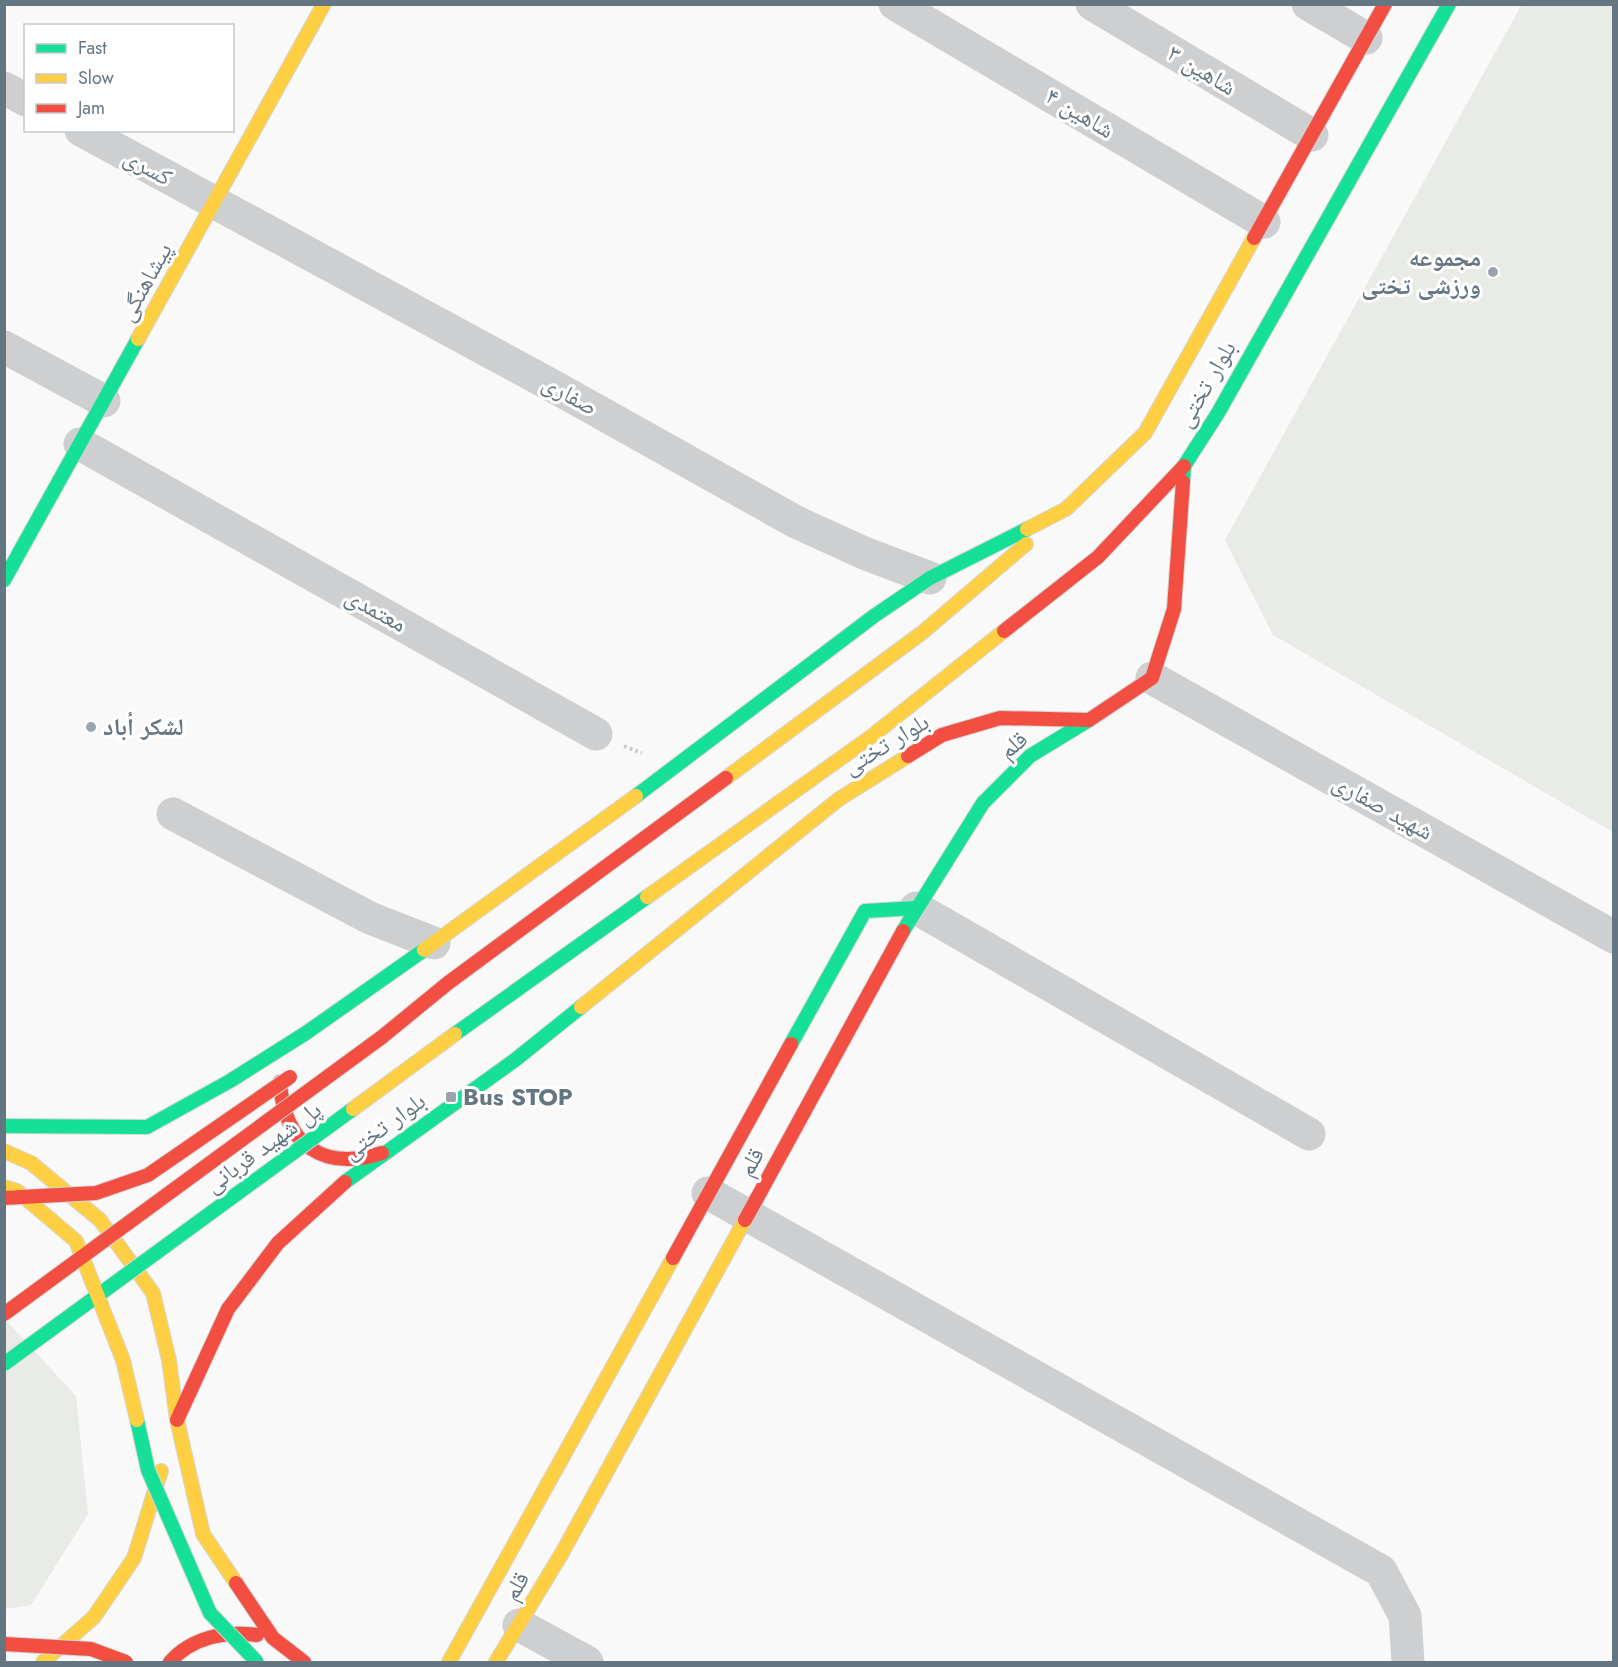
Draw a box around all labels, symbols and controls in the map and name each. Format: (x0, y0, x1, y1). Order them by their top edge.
legend (24, 24, 234, 132)
text: Fast (78, 35, 107, 61)
street label: شاهین ۳ (1161, 35, 1243, 104)
text: Slow (78, 65, 115, 91)
street label: شاهین ۴ (1039, 78, 1121, 147)
text: Jam (76, 95, 105, 121)
street label: کسری (118, 139, 179, 194)
street label: پیشاهنگی (109, 236, 181, 328)
place label: مجموعه ورزشی تختی (1361, 240, 1481, 303)
marker: مجموعه ورزشی تختی (1486, 265, 1500, 279)
street label: بلوار تختی (1167, 334, 1245, 434)
street label: صفاری (536, 365, 604, 424)
street label: معتمدی (339, 578, 413, 641)
street label: بلوار تختی (836, 704, 936, 783)
place label: لشكر أباد (103, 709, 184, 744)
marker: لشكر أباد (84, 720, 98, 734)
street label: قلم (990, 722, 1035, 767)
street label: شهید صفاری (1326, 764, 1440, 849)
place label: Bus STOP (463, 1079, 573, 1114)
street label: بلوار تختی (335, 1083, 433, 1168)
marker: Bus STOP (444, 1090, 458, 1104)
street label: پل شهید قربانی (197, 1092, 329, 1201)
street label: قلم (728, 1141, 773, 1183)
street label: قلم (493, 1564, 538, 1607)

